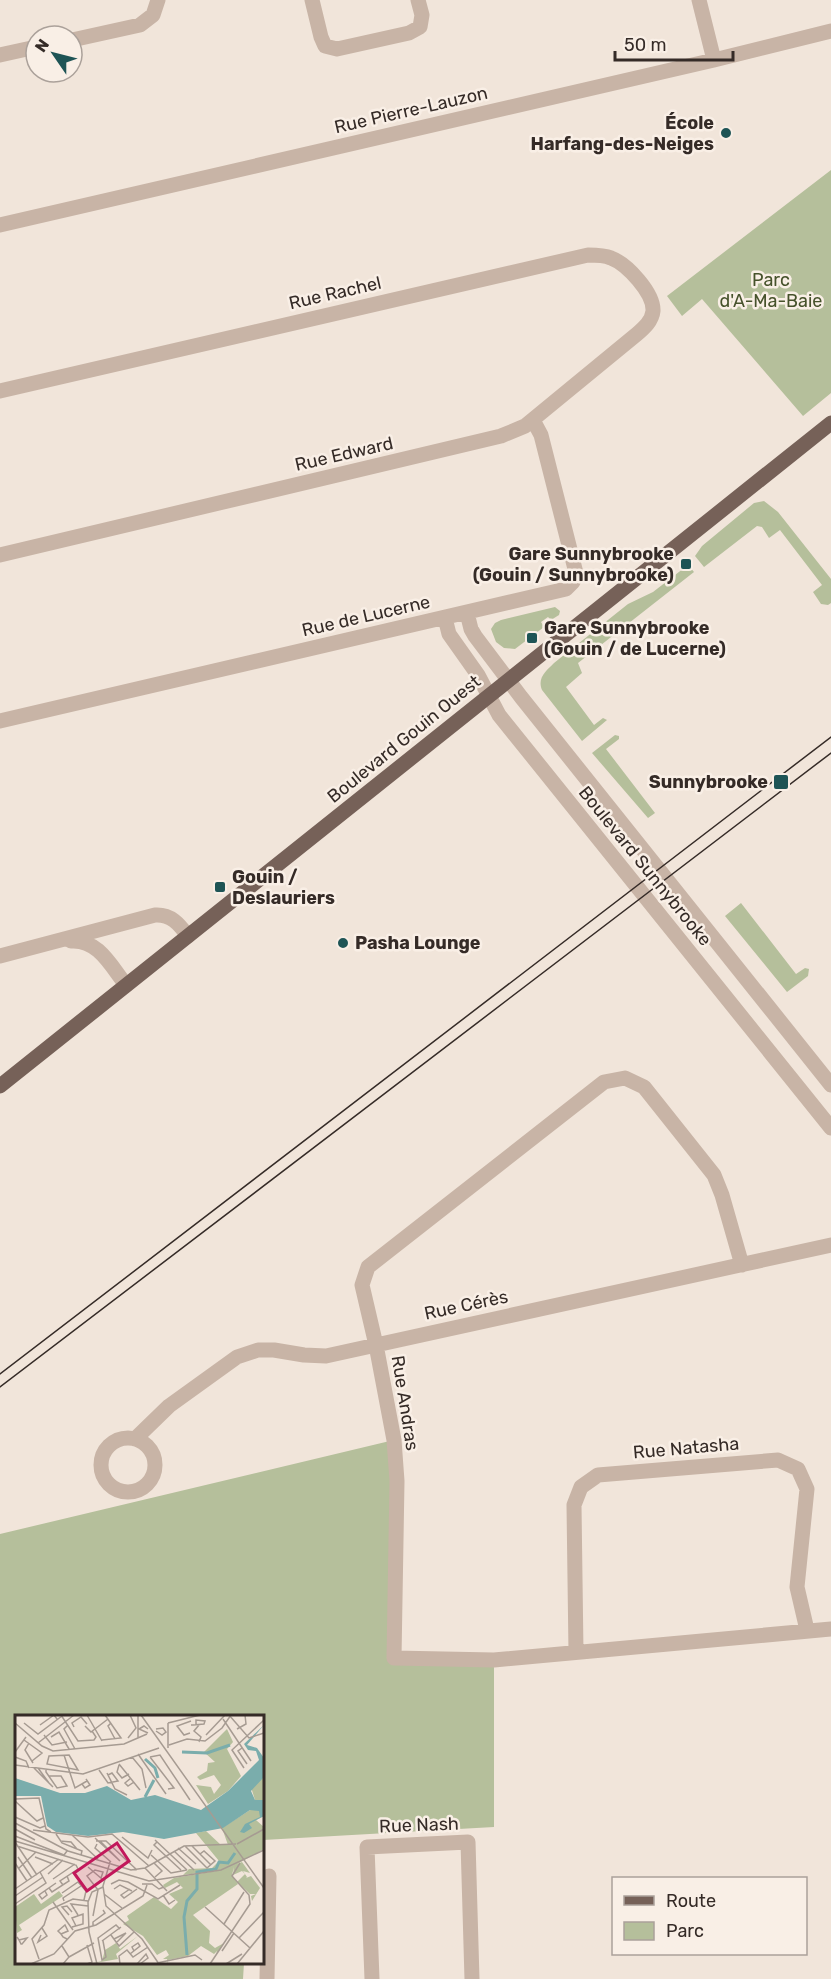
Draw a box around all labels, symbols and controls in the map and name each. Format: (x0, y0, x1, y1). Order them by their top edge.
north arrow (24, 24, 84, 84)
scale bar (615, 24, 734, 62)
text: 50 m (624, 34, 667, 56)
text: N (31, 36, 53, 56)
street label: Rue Pierre-Lauzon (332, 82, 490, 138)
place label: École Harfang-des-Neiges (530, 112, 714, 155)
marker: École Harfang-des-Neiges (719, 126, 733, 140)
park label: Parc d'A-Ma-Baie (720, 269, 822, 312)
street label: Rue Rachel (287, 272, 383, 314)
street label: Rue Edward (293, 432, 395, 476)
place label: Gare Sunnybrooke (Gouin / Sunnybrooke) (473, 543, 674, 586)
marker: Gare Sunnybrooke (Gouin / Sunnybrooke) (679, 557, 693, 571)
street label: Rue de Lucerne (300, 591, 432, 641)
place label: Gare Sunnybrooke (Gouin / de Lucerne) (544, 617, 726, 660)
marker: Gare Sunnybrooke (Gouin / de Lucerne) (525, 631, 539, 645)
street label: Boulevard Gouin Ouest (323, 670, 485, 808)
place label: Sunnybrooke (649, 771, 768, 793)
marker: Sunnybrooke (772, 773, 790, 791)
street label: Boulevard Sunnybrooke (574, 782, 716, 950)
place label: Gouin / Deslauriers (232, 866, 335, 909)
marker: Gouin / Deslauriers (213, 880, 227, 894)
place label: Pasha Lounge (355, 932, 481, 954)
marker: Pasha Lounge (336, 936, 350, 950)
street label: Rue Cérès (422, 1285, 510, 1325)
street label: Rue Andras (387, 1354, 423, 1452)
street label: Rue Natasha (632, 1432, 740, 1464)
inset map (15, 1715, 264, 1964)
street label: Rue Nash (379, 1813, 459, 1837)
legend (612, 1877, 807, 1955)
text: Route (666, 1890, 716, 1912)
text: Parc (666, 1920, 704, 1942)

